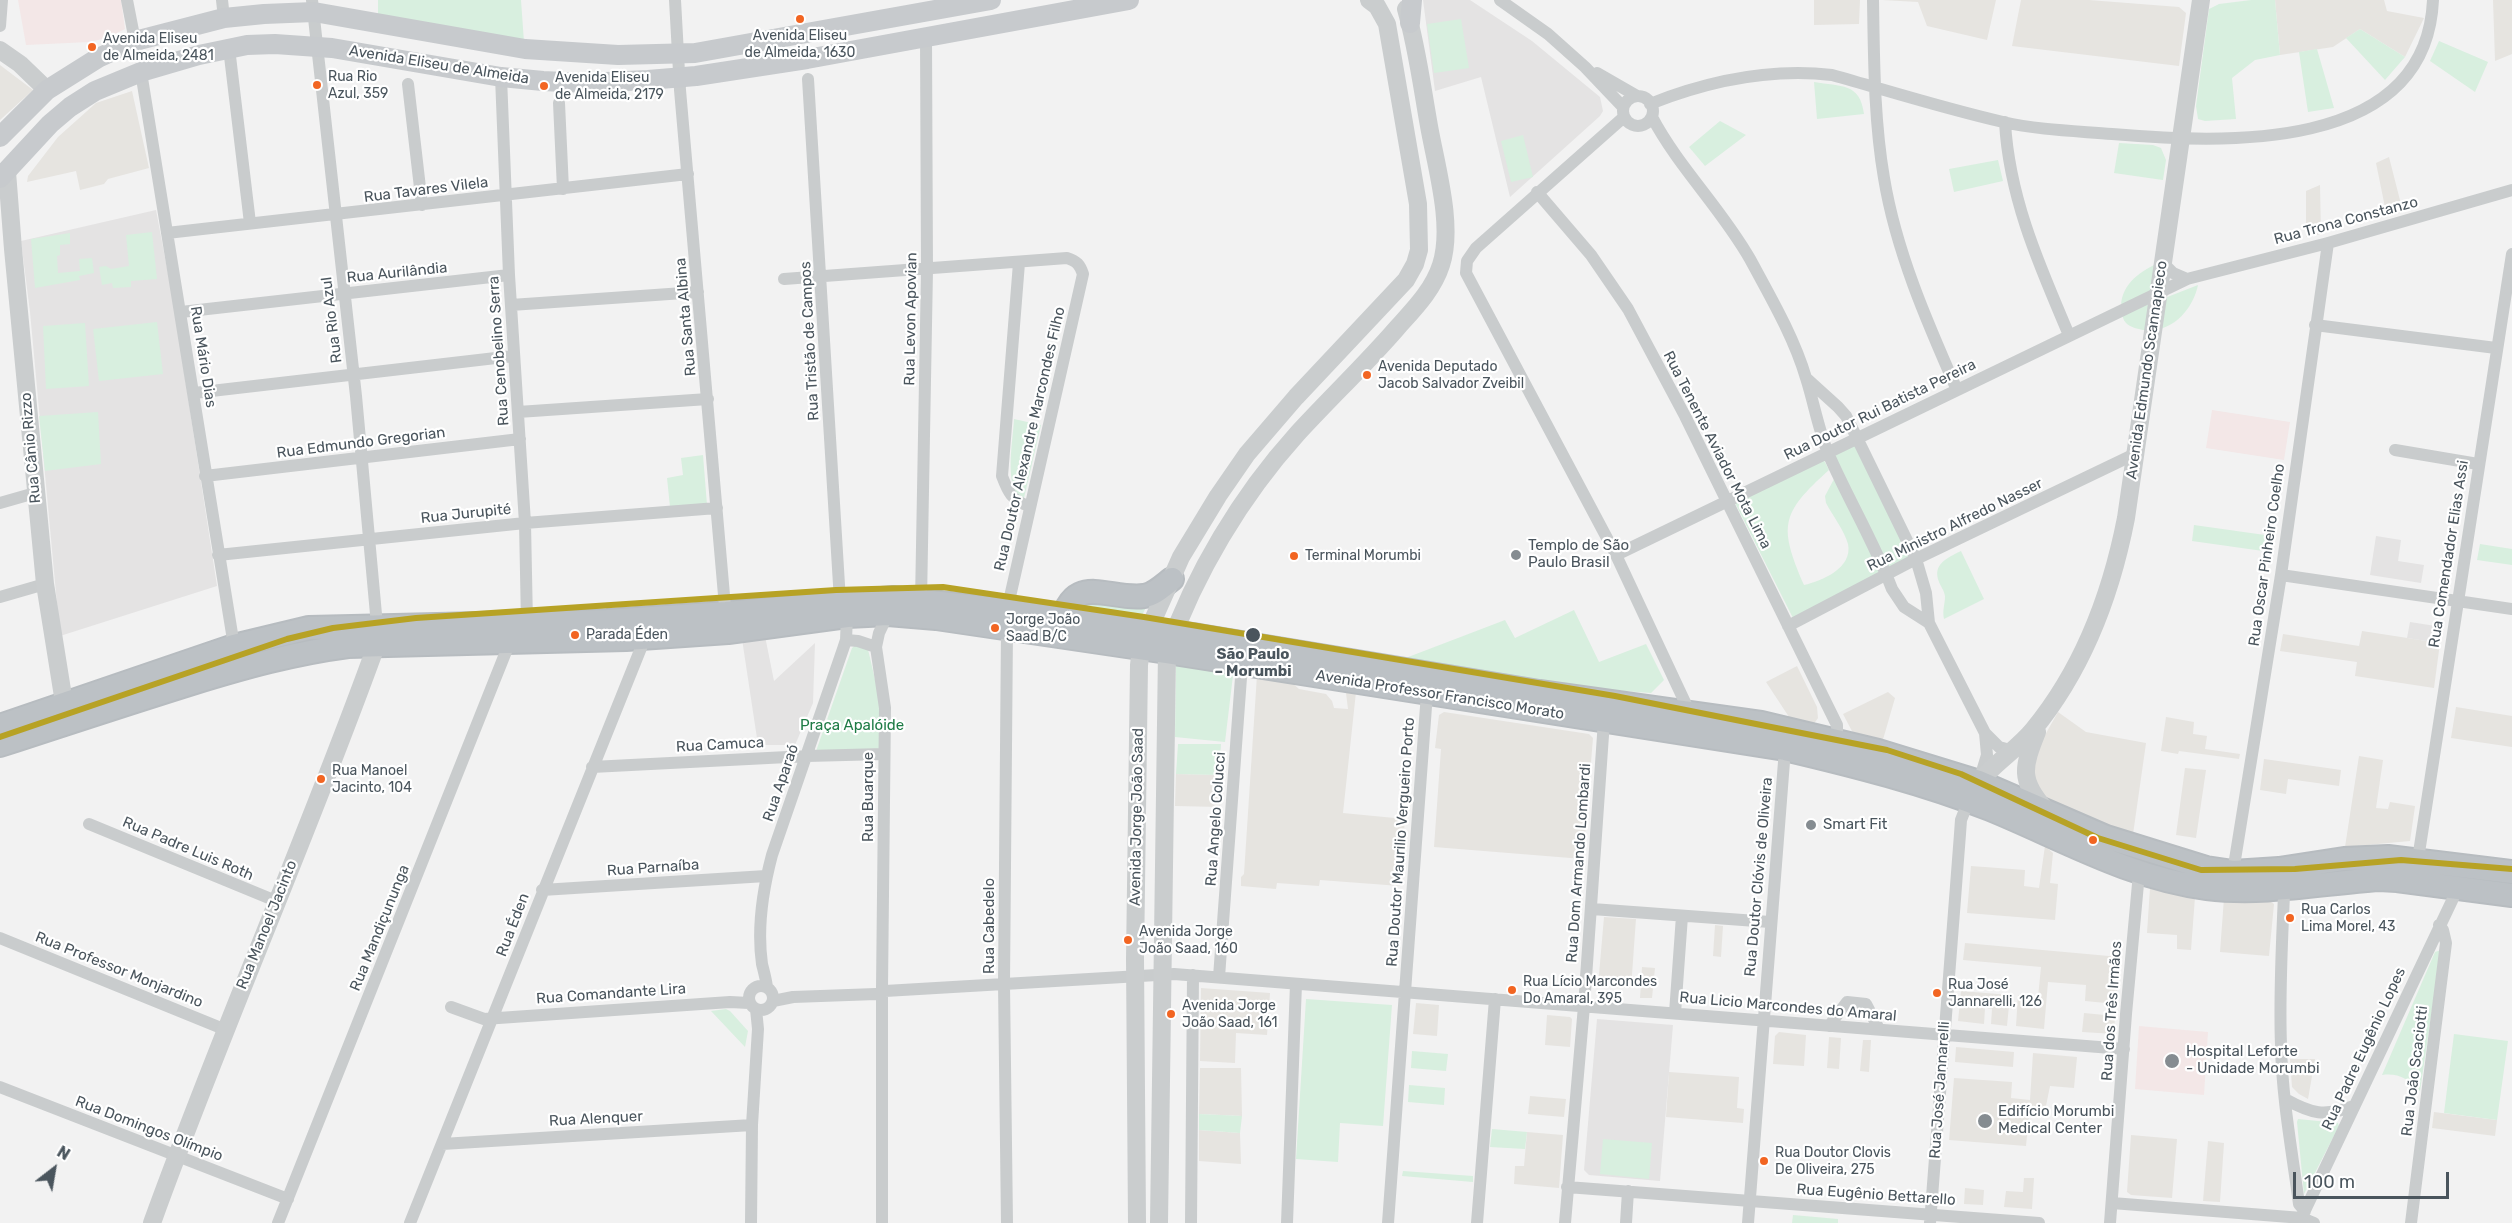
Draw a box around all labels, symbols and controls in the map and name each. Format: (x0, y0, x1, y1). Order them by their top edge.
marker: Avenida Eliseu de Almeida, 1630 (794, 13, 806, 25)
place label: Avenida Eliseu de Almeida, 1630 (745, 28, 855, 60)
place label: Avenida Eliseu de Almeida, 2481 (103, 31, 214, 63)
marker: Avenida Eliseu de Almeida, 2481 (86, 41, 98, 53)
street label: Avenida Eliseu de Almeida (348, 42, 530, 88)
place label: Rua Rio Azul, 359 (328, 69, 388, 102)
place label: Avenida Eliseu de Almeida, 2179 (555, 70, 664, 102)
marker: Rua Rio Azul, 359 (311, 79, 323, 91)
marker: Avenida Eliseu de Almeida, 2179 (538, 80, 550, 92)
street label: Rua Tavares Vilela (363, 173, 489, 207)
street label: Rua Trona Constanzo (2272, 193, 2420, 249)
street label: Rua Levon Apovian (901, 252, 921, 386)
street label: Rua Santa Albina (672, 257, 700, 377)
street label: Rua Aurilândia (346, 259, 448, 287)
street label: Avenida Edmundo Scannapieco (2123, 260, 2171, 480)
street label: Rua Tristão de Campos (797, 261, 823, 421)
street label: Rua Cenobelino Serra (485, 275, 513, 427)
street label: Rua Rio Azul (318, 276, 346, 364)
street label: Rua Mário Dias (186, 305, 220, 409)
street label: Rua Doutor Alexandre Marcondes Filho (991, 305, 1069, 573)
street label: Rua Tenente Aviador Mota Lima (1659, 348, 1775, 552)
street label: Rua Doutor Rui Batista Pereira (1781, 356, 1979, 464)
place label: Avenida Deputado Jacob Salvador Zveibil (1378, 359, 1524, 392)
marker: Avenida Deputado Jacob Salvador Zveibil (1361, 369, 1373, 381)
street label: Rua Cânio Rizzo (17, 392, 45, 504)
street label: Rua Edmundo Gregorian (276, 424, 446, 462)
street label: Rua Comendador Elias Assi (2425, 459, 2473, 649)
street label: Rua Oscar Pinheiro Coelho (2245, 462, 2289, 648)
street label: Rua Ministro Alfredo Nasser (1864, 475, 2046, 575)
street label: Rua Jurupité (420, 500, 512, 528)
place label: Templo de São Paulo Brasil (1528, 537, 1629, 572)
place label: Terminal Morumbi (1305, 548, 1421, 564)
marker: Templo de São Paulo Brasil (1509, 548, 1523, 562)
marker: Terminal Morumbi (1288, 550, 1300, 562)
place label: Jorge João Saad B/C (1006, 612, 1080, 644)
marker: Jorge João Saad B/C (989, 622, 1001, 634)
marker: São Paulo – Morumbi (1244, 626, 1262, 644)
place label: Parada Éden (586, 627, 668, 643)
marker: Parada Éden (569, 629, 581, 641)
place label: São Paulo – Morumbi (1214, 646, 1292, 681)
street label: Avenida Professor Francisco Morato (1315, 666, 1565, 724)
park label: Praça Apalóide (800, 717, 904, 735)
street label: Rua Doutor Maurilio Vergueiro Porto (1383, 717, 1419, 967)
street label: Avenida Jorge João Saad (1126, 728, 1148, 906)
street label: Rua Camuca (676, 734, 764, 756)
street label: Rua Aparaó (759, 742, 803, 824)
street label: Rua Angelo Colucci (1202, 751, 1230, 887)
street label: Rua Buarque (860, 752, 878, 842)
place label: Rua Manoel Jacinto, 104 (332, 763, 412, 796)
street label: Rua Dom Armando Lombardi (1563, 763, 1595, 963)
marker: Rua Manoel Jacinto, 104 (315, 773, 327, 785)
street label: Rua Doutor Clóvis de Oliveira (1741, 776, 1777, 978)
street label: Rua Padre Luis Roth (120, 813, 256, 885)
place label: Smart Fit (1823, 816, 1887, 834)
marker: Smart Fit (1804, 818, 1818, 832)
unlabelled marker (2087, 834, 2099, 846)
street label: Rua Parnaíba (606, 856, 700, 880)
street label: Rua Manoel Jacinto (233, 858, 301, 992)
street label: Rua Mandiçununga (346, 862, 414, 994)
street label: Rua Cabedelo (981, 878, 999, 974)
street label: Rua Éden (493, 891, 533, 959)
place label: Rua Carlos Lima Morel, 43 (2301, 902, 2395, 934)
marker: Rua Carlos Lima Morel, 43 (2284, 912, 2296, 924)
place label: Avenida Jorge João Saad, 160 (1139, 924, 1238, 957)
street label: Rua Professor Monjardino (32, 928, 206, 1012)
marker: Avenida Jorge João Saad, 160 (1122, 934, 1134, 946)
street label: Rua dos Três Irmãos (2098, 941, 2126, 1081)
street label: Rua Padre Eugênio Lopes (2318, 965, 2410, 1133)
place label: Rua Lício Marcondes Do Amaral, 395 (1523, 974, 1657, 1006)
place label: Rua José Jannarelli, 126 (1948, 977, 2042, 1010)
street label: Rua Comandante Lira (535, 980, 687, 1008)
marker: Rua Lício Marcondes Do Amaral, 395 (1506, 984, 1518, 996)
marker: Rua José Jannarelli, 126 (1931, 987, 1943, 999)
street label: Rua Licio Marcondes do Amaral (1679, 989, 1897, 1025)
place label: Avenida Jorge João Saad, 161 (1182, 998, 1278, 1030)
street label: Rua João Scaciotti (2398, 1005, 2432, 1137)
marker: Avenida Jorge João Saad, 161 (1165, 1008, 1177, 1020)
street label: Rua José Jannarelli (1926, 1021, 1954, 1159)
place label: Hospital Leforte - Unidade Morumbi (2186, 1043, 2320, 1078)
marker: Hospital Leforte - Unidade Morumbi (2163, 1052, 2181, 1070)
street label: Rua Domingos Olímpio (73, 1093, 225, 1165)
place label: Edifício Morumbi Medical Center (1998, 1103, 2114, 1138)
street label: Rua Alenquer (549, 1108, 643, 1130)
marker: Edifício Morumbi Medical Center (1976, 1112, 1994, 1130)
north arrow (24, 1139, 84, 1199)
text: N (54, 1142, 73, 1164)
place label: Rua Doutor Clovis De Oliveira, 275 (1775, 1145, 1891, 1178)
marker: Rua Doutor Clovis De Oliveira, 275 (1758, 1155, 1770, 1167)
scale bar (2296, 1160, 2452, 1198)
text: 100 m (2304, 1171, 2355, 1193)
street label: Rua Eugênio Bettarello (1796, 1180, 1956, 1210)

